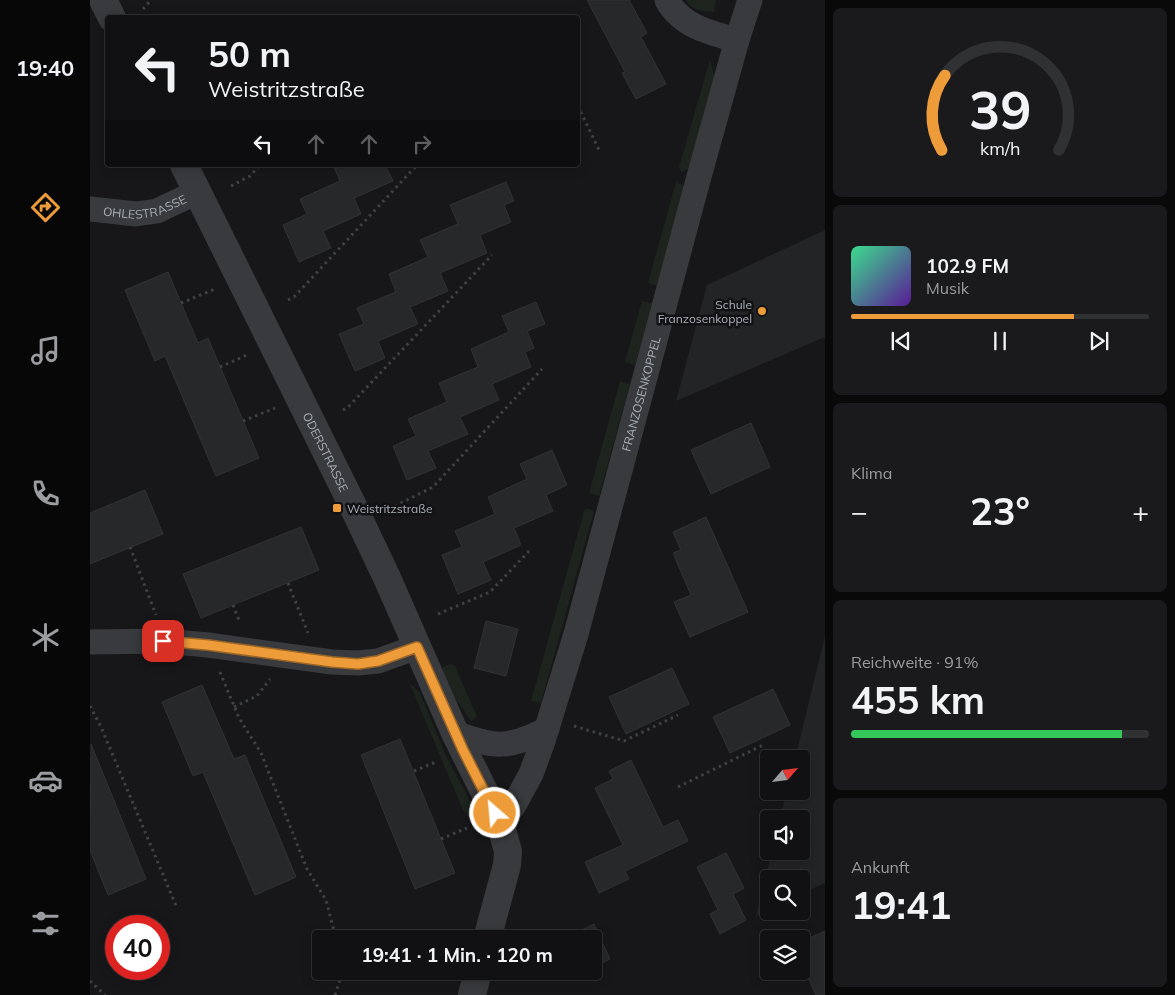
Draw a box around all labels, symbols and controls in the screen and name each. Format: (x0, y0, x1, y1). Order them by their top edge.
text: 50 m (208, 32, 291, 76)
icon: left (125, 35, 190, 100)
text: 19:40 (16, 54, 74, 82)
text: Weistritzstraße (208, 75, 365, 103)
text: 39 (969, 77, 1031, 142)
icon: left (249, 130, 277, 158)
icon: ahead (302, 130, 330, 158)
icon: ahead (355, 130, 383, 158)
icon: right (408, 130, 436, 158)
text: km/h (980, 137, 1020, 159)
icon: directions (28, 190, 63, 225)
street label: OHLESTRASSE (102, 191, 188, 222)
text: 102.9 FM (926, 254, 1009, 278)
text: Musik (926, 278, 969, 298)
place label: Schule Franzosenkoppel (658, 297, 752, 326)
marker: Schule Franzosenkoppel (756, 305, 768, 317)
icon: previous (887, 327, 915, 355)
icon: pause (986, 327, 1014, 355)
icon: next (1085, 327, 1113, 355)
icon: music (28, 333, 63, 368)
street label: FRANZOSENKOPPEL (618, 334, 663, 453)
street label: ODERSTRASSE (300, 409, 352, 494)
text: Klima (851, 463, 892, 483)
icon: phone (28, 476, 63, 511)
text: 23° (970, 487, 1030, 535)
text: − (851, 494, 868, 529)
text: + (1132, 494, 1149, 529)
place label: Weistritzstraße (347, 501, 432, 516)
marker: Weistritzstraße (331, 502, 343, 514)
icon: climate (28, 620, 63, 655)
pin (142, 620, 184, 662)
icon: arrive (149, 627, 177, 655)
text: Reichweite · 91% (851, 652, 978, 672)
text: 455 km (851, 676, 985, 724)
north arrow (760, 750, 810, 800)
map controls (760, 750, 810, 980)
icon: car (28, 763, 63, 798)
position arrow (468, 786, 520, 838)
button: sound (760, 810, 810, 860)
text: Ankunft (851, 857, 910, 877)
button: search (760, 870, 810, 920)
text: 19:41 (851, 881, 952, 929)
icon: filters (28, 906, 63, 941)
speed limit sign: 40 (105, 915, 170, 980)
button: layers (760, 930, 810, 980)
text: 19:41 · 1 Min. · 120 m (361, 943, 553, 967)

